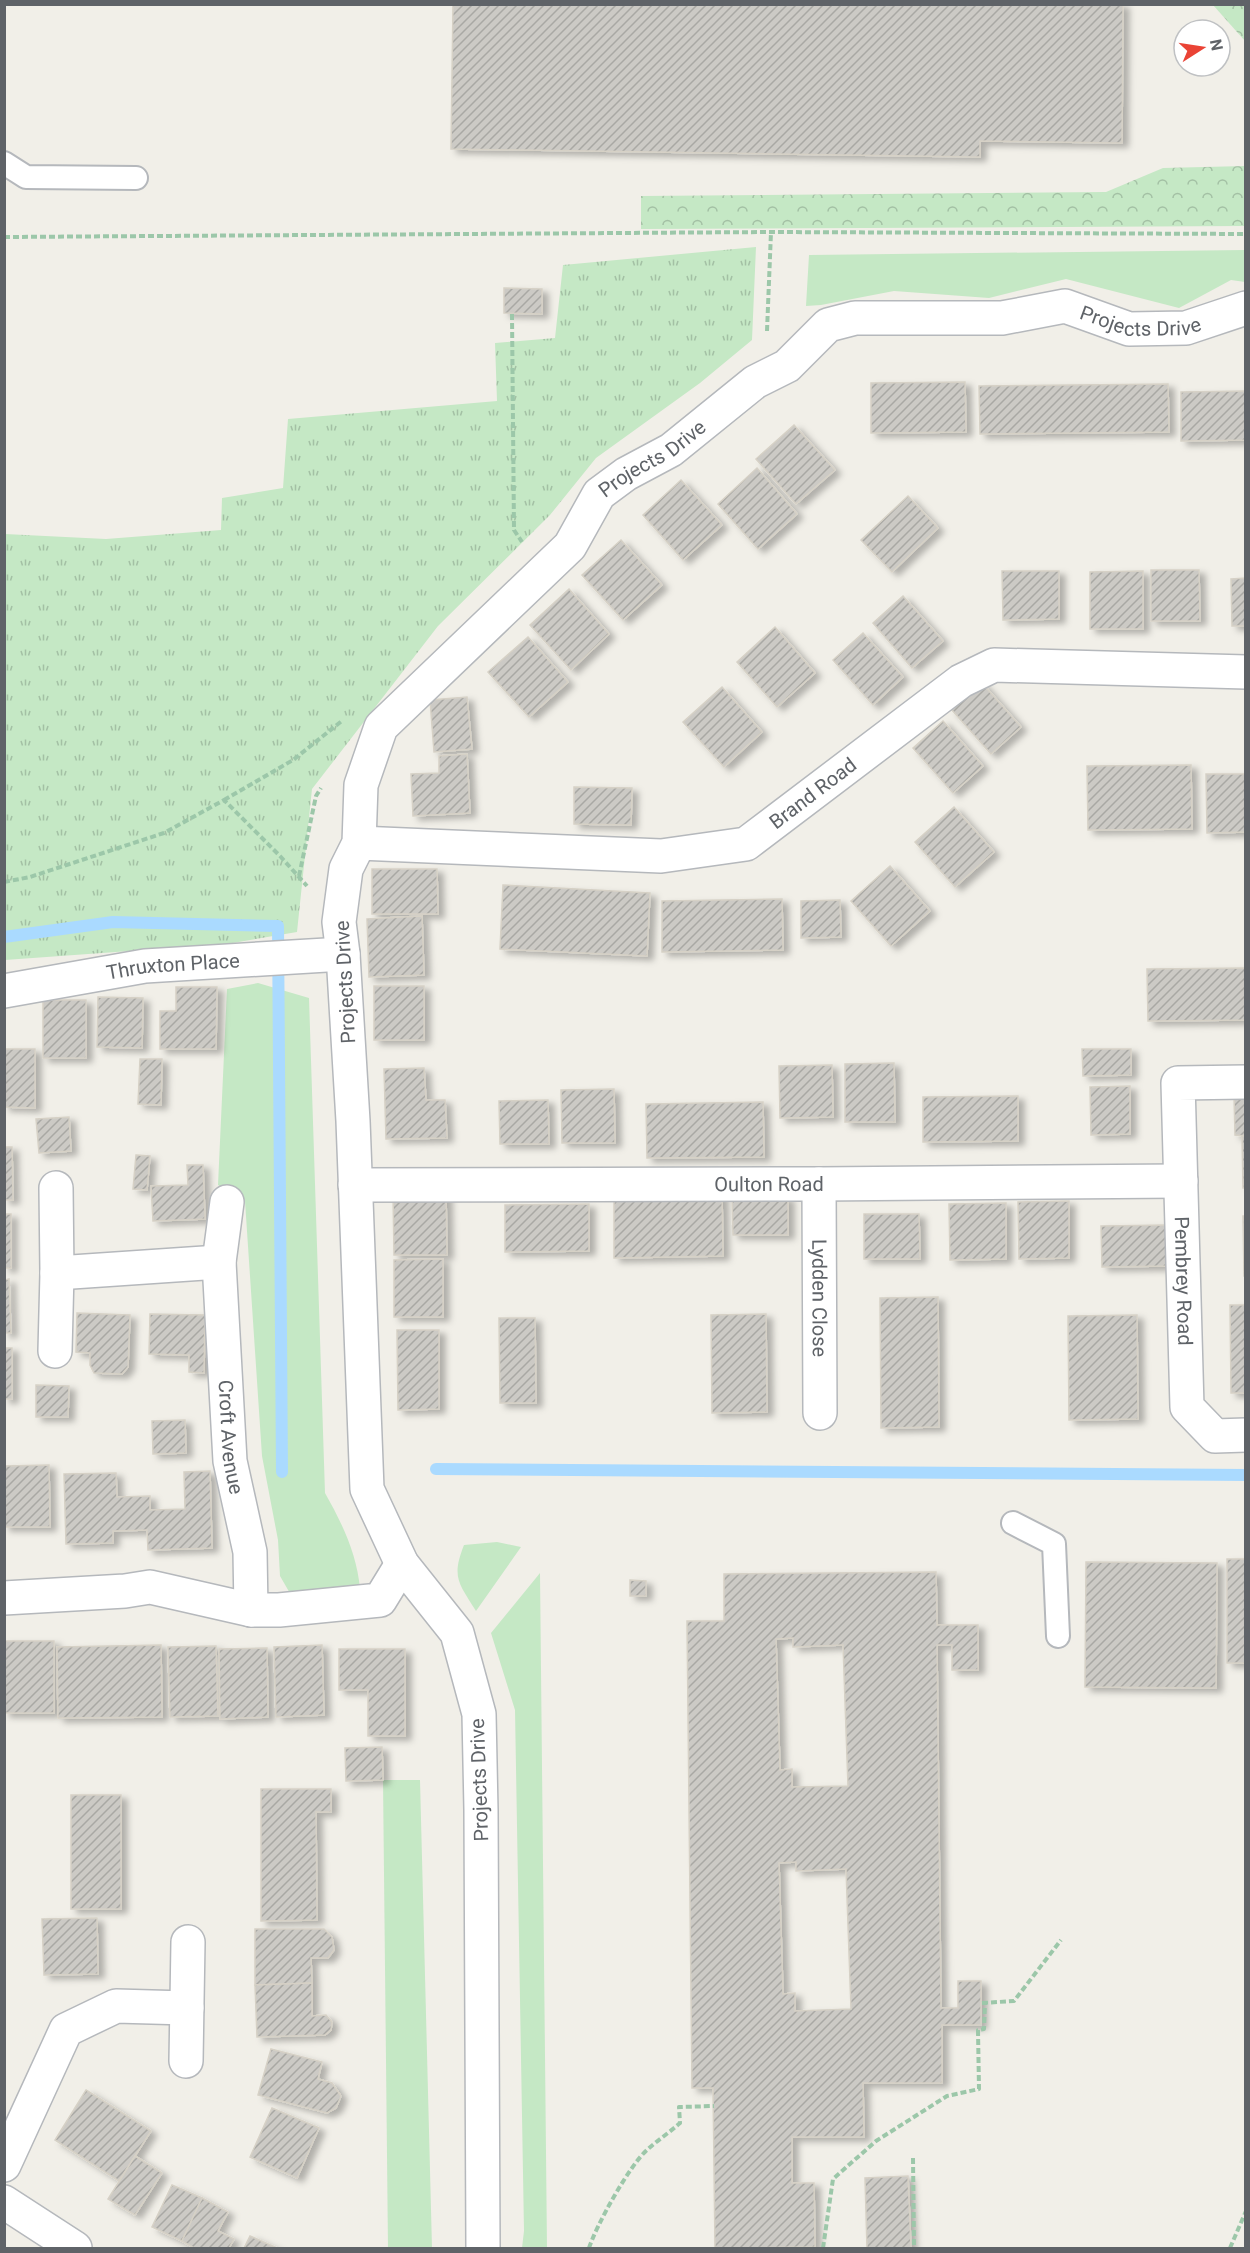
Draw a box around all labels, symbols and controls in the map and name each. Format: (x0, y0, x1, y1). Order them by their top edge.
north arrow (1172, 18, 1232, 78)
text: N (1206, 37, 1227, 52)
street label: Projects Drive (1077, 300, 1204, 341)
street label: Projects Drive (594, 415, 711, 502)
street label: Brand Road (765, 753, 861, 834)
street label: Projects Drive (330, 920, 360, 1044)
street label: Thruxton Place (104, 948, 240, 985)
street label: Oulton Road (714, 1172, 824, 1196)
street label: Pembrey Road (1170, 1216, 1197, 1346)
street label: Lydden Close (807, 1239, 832, 1357)
street label: Croft Avenue (214, 1379, 249, 1496)
street label: Projects Drive (465, 1718, 493, 1842)

